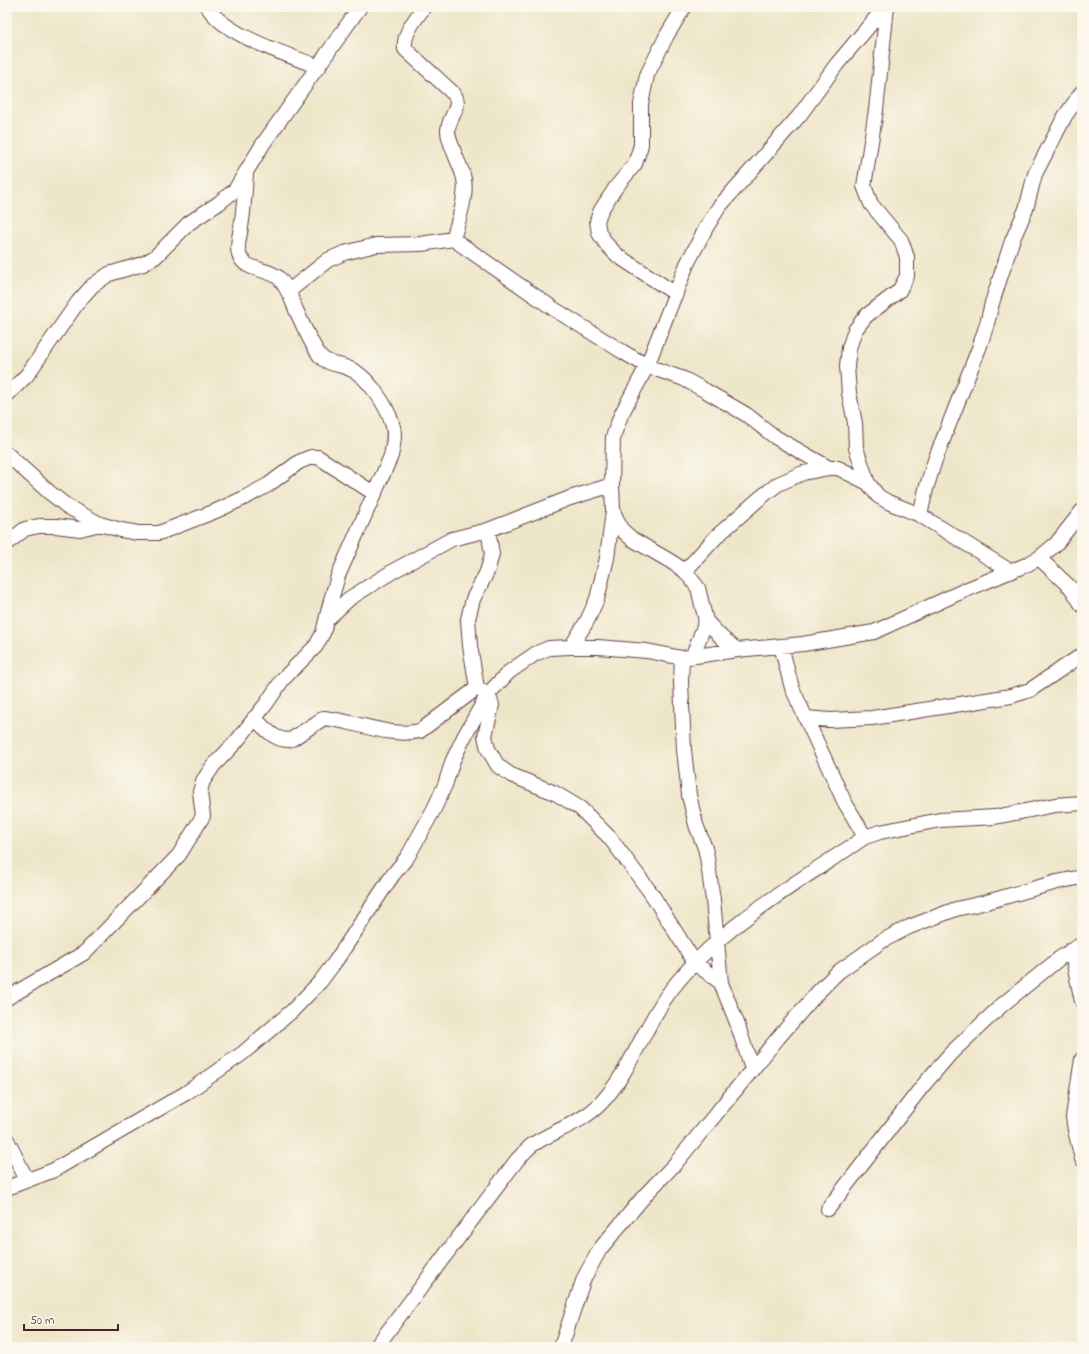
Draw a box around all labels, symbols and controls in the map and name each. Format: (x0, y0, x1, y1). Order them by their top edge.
scale bar (24, 1306, 118, 1332)
text: 50 m (30, 1312, 54, 1330)

